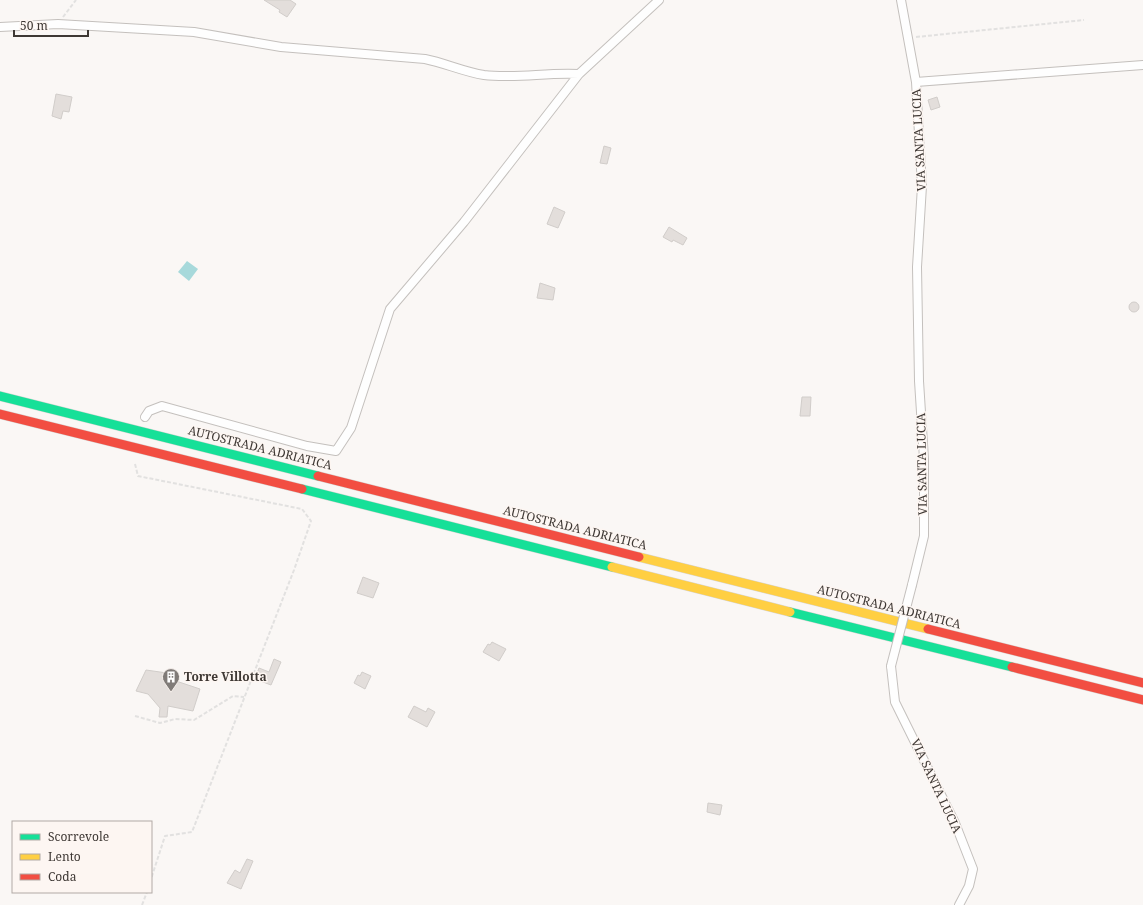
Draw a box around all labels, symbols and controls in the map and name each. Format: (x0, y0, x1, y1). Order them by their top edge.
scale bar (14, 12, 88, 38)
text: 50 m (20, 17, 48, 34)
street label: VIA SANTA LUCIA (907, 88, 930, 192)
street label: VIA SANTA LUCIA (912, 412, 931, 515)
street label: AUTOSTRADA ADRIATICA (186, 421, 334, 474)
street label: AUTOSTRADA ADRIATICA (501, 501, 649, 554)
street label: AUTOSTRADA ADRIATICA (815, 580, 963, 633)
building icon: Torre Villotta (161, 667, 181, 692)
place label: Torre Villotta (184, 668, 267, 685)
street label: VIA SANTA LUCIA (907, 736, 966, 836)
legend (12, 821, 152, 893)
text: Scorrevole (48, 828, 109, 845)
text: Lento (48, 848, 81, 865)
text: Coda (48, 868, 77, 885)

